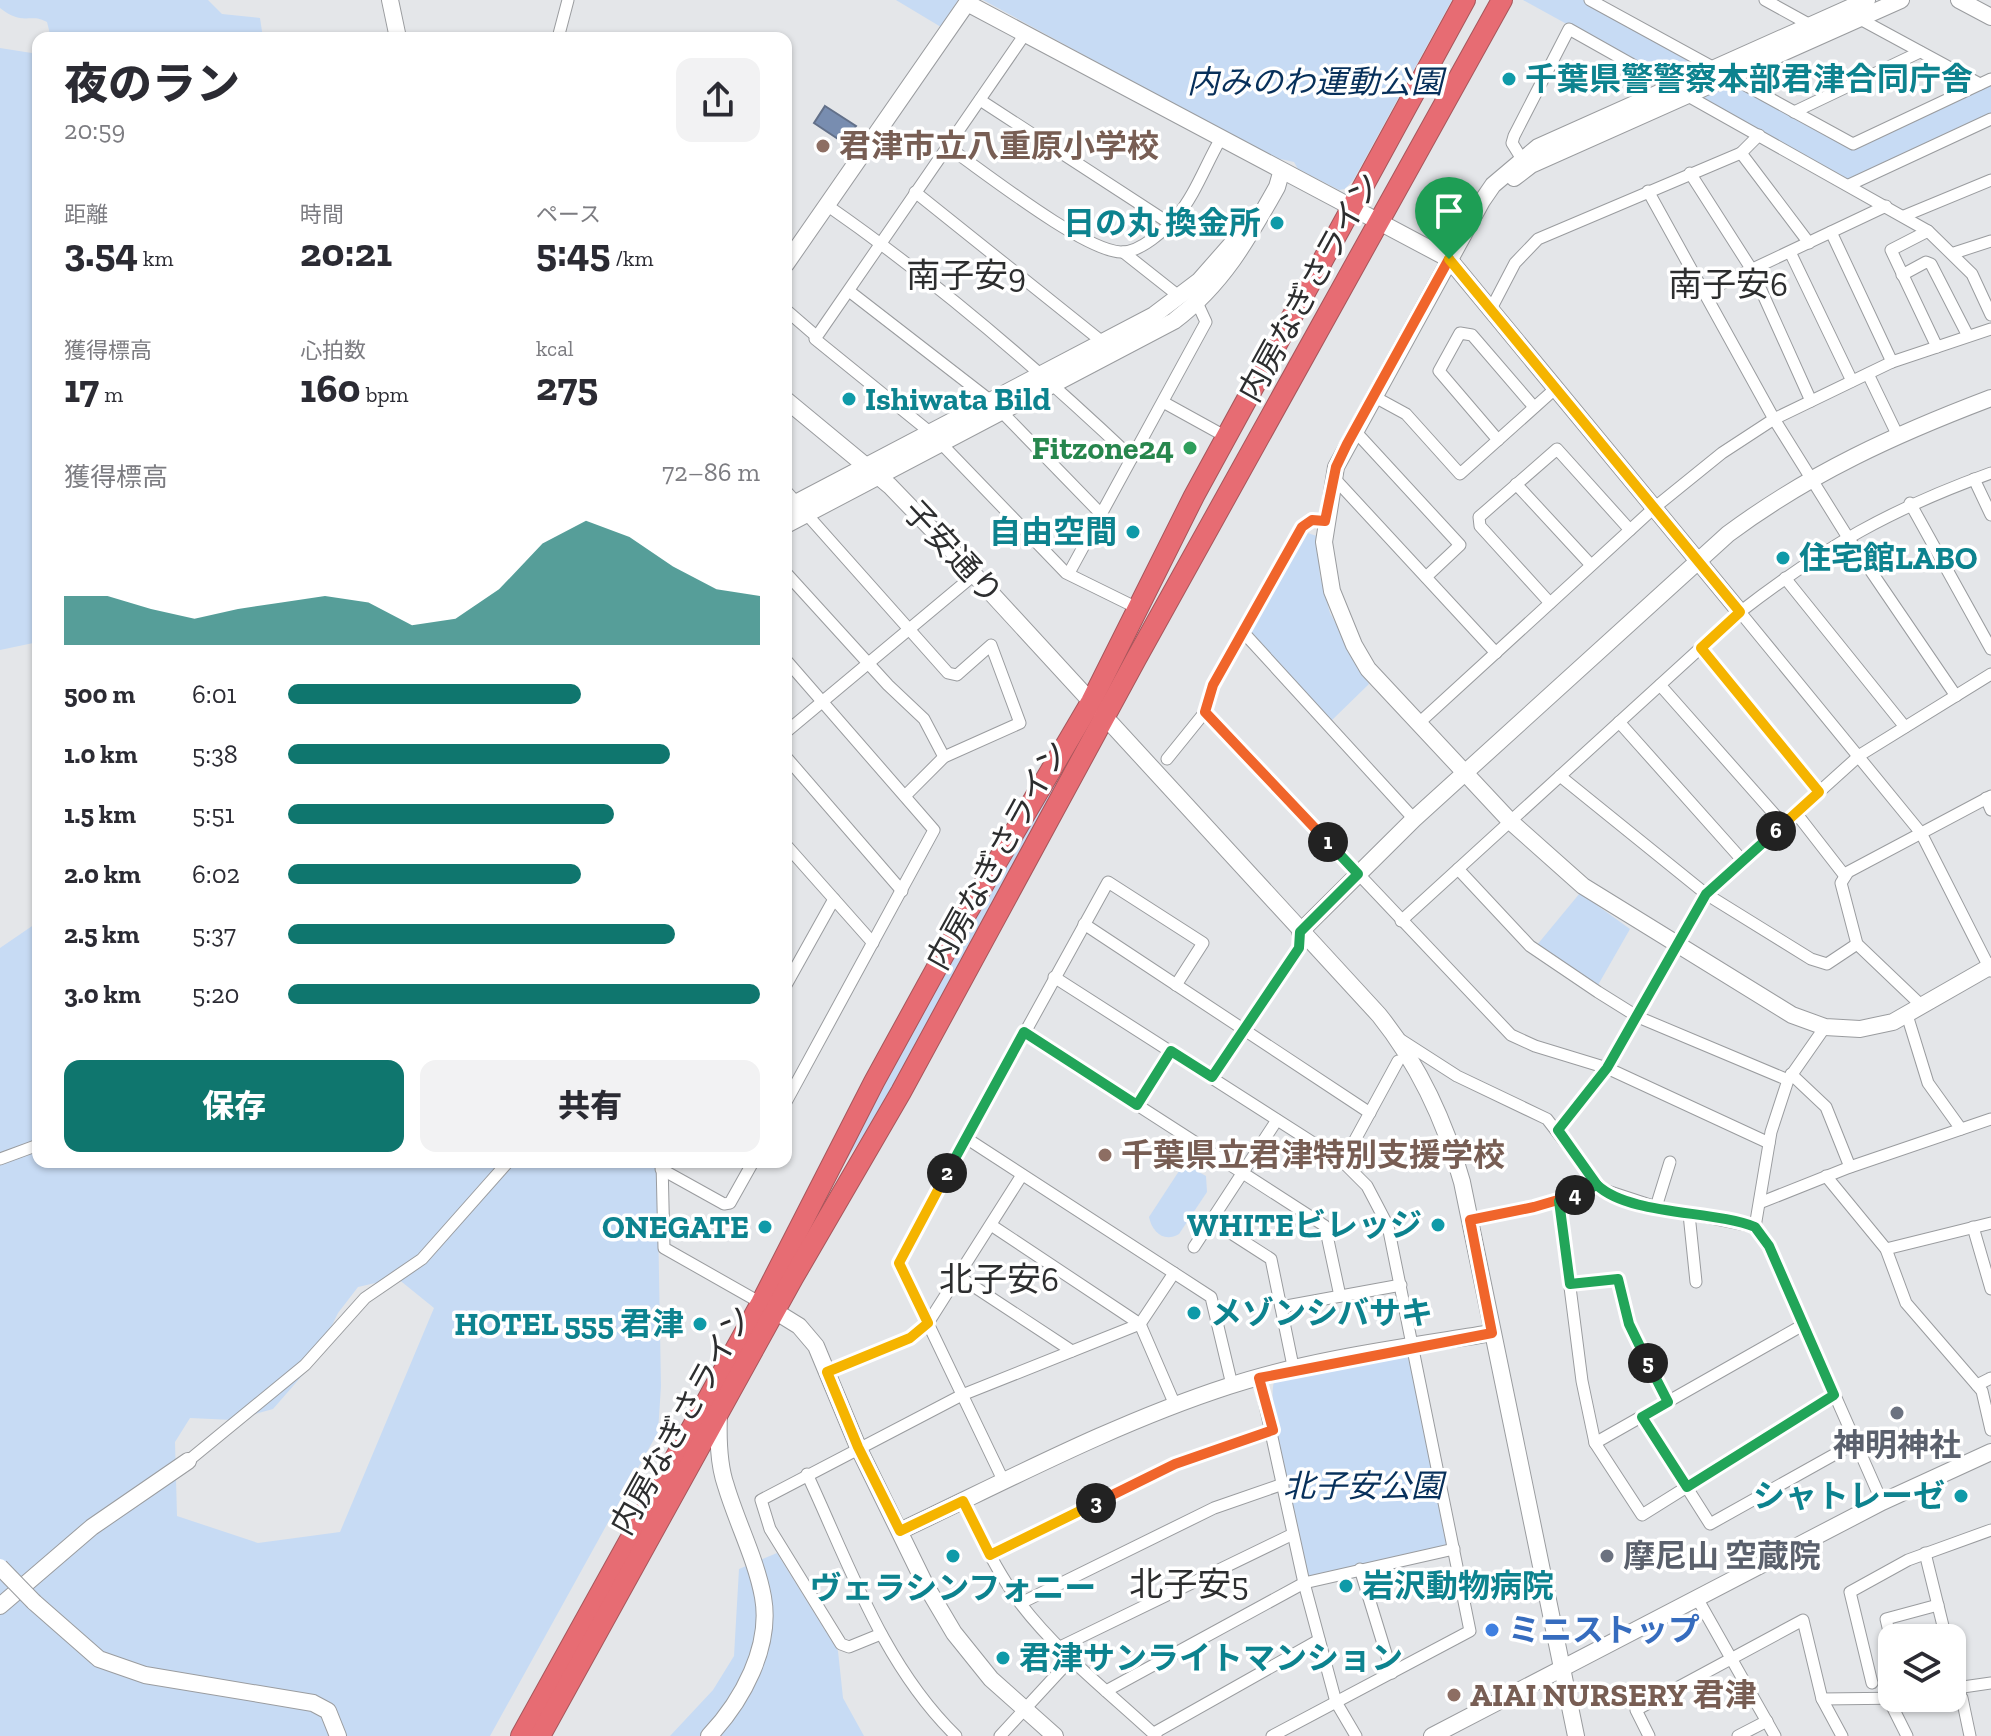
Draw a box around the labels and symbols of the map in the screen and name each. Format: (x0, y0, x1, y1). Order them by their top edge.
place label: 千葉県警警察本部君津合同庁舎 (1525, 60, 1973, 98)
park label: 内みのわ運動公園 (1187, 63, 1447, 101)
marker: 千葉県警警察本部君津合同庁舎 (1500, 70, 1518, 88)
place label: 君津市立八重原小学校 (839, 127, 1159, 165)
marker: 君津市立八重原小学校 (814, 137, 832, 155)
street label: 内房なぎさライン (1230, 166, 1388, 408)
pin (1415, 177, 1483, 259)
place label: 日の丸 換金所 (1063, 204, 1261, 242)
marker: 日の丸 換金所 (1268, 214, 1286, 232)
district label: 南子安9 (906, 255, 1026, 296)
district label: 南子安6 (1668, 264, 1788, 305)
place label: Ishiwata Bild (865, 380, 1051, 418)
marker: Ishiwata Bild (840, 390, 858, 408)
place label: Fitzone24 (1032, 429, 1174, 467)
marker: Fitzone24 (1181, 439, 1199, 457)
street label: 子安通り (895, 492, 1011, 612)
place label: 自由空間 (989, 513, 1117, 551)
marker: 自由空間 (1124, 523, 1142, 541)
place label: 住宅館LABO (1799, 539, 1978, 577)
marker: 住宅館LABO (1774, 549, 1792, 567)
street label: 内房なぎさライン (918, 734, 1076, 976)
pin: 6 (1756, 811, 1796, 851)
pin: 1 (1308, 822, 1348, 862)
place label: 千葉県立君津特別支援学校 (1121, 1136, 1505, 1174)
marker: 千葉県立君津特別支援学校 (1096, 1146, 1114, 1164)
pin: 2 (927, 1153, 967, 1193)
pin: 4 (1555, 1175, 1595, 1215)
place label: WHITEビレッジ (1187, 1206, 1422, 1244)
place label: ONEGATE (602, 1208, 749, 1246)
marker: WHITEビレッジ (1429, 1216, 1447, 1234)
marker: ONEGATE (756, 1218, 774, 1236)
district label: 北子安6 (939, 1259, 1059, 1300)
place label: メゾンシバサキ (1210, 1294, 1433, 1332)
street label: 内房なぎさライン (602, 1299, 760, 1541)
marker: メゾンシバサキ (1185, 1304, 1203, 1322)
place label: HOTEL 555 君津 (454, 1305, 684, 1343)
marker: HOTEL 555 君津 (691, 1315, 709, 1333)
pin: 5 (1628, 1343, 1668, 1383)
marker: 神明神社 (1888, 1404, 1906, 1422)
place label: 神明神社 (1833, 1426, 1961, 1464)
park label: 北子安公園 (1283, 1467, 1447, 1505)
place label: シャトレーゼ (1753, 1477, 1945, 1515)
pin: 3 (1076, 1483, 1116, 1523)
marker: シャトレーゼ (1952, 1487, 1970, 1505)
place label: 摩尼山 空蔵院 (1623, 1537, 1821, 1575)
marker: ヴェラシンフォニー (944, 1547, 962, 1565)
marker: 摩尼山 空蔵院 (1598, 1547, 1616, 1565)
district label: 北子安5 (1129, 1564, 1249, 1605)
place label: 岩沢動物病院 (1362, 1567, 1554, 1605)
place label: ヴェラシンフォニー (810, 1569, 1096, 1607)
marker: 岩沢動物病院 (1337, 1577, 1355, 1595)
place label: ミニストップ (1508, 1611, 1700, 1649)
marker: ミニストップ (1483, 1621, 1501, 1639)
place label: 君津サンライトマンション (1019, 1639, 1403, 1677)
marker: 君津サンライトマンション (994, 1649, 1012, 1667)
place label: AIAI NURSERY 君津 (1470, 1676, 1756, 1714)
marker: AIAI NURSERY 君津 (1445, 1686, 1463, 1704)

